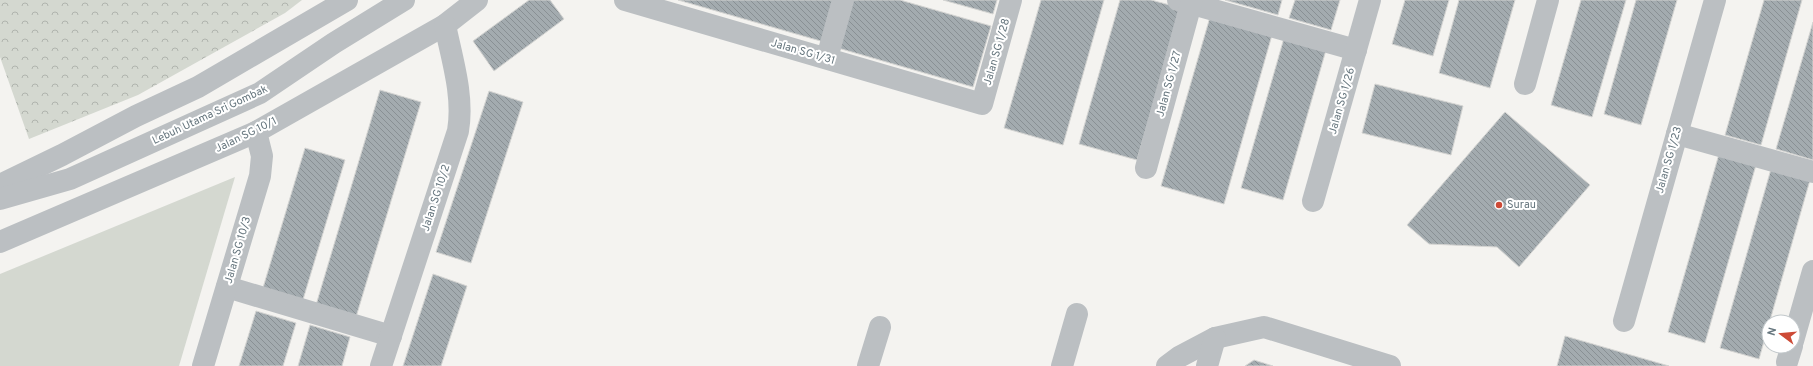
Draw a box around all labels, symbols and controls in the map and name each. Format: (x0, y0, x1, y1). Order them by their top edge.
street label: Jalan SG 1/28 (981, 17, 1013, 87)
street label: Jalan SG 1/31 (769, 36, 837, 68)
street label: Jalan SG 1/27 (1153, 49, 1185, 119)
street label: Jalan SG 1/26 (1326, 66, 1358, 136)
street label: Lebuh Utama Sri Gombak (150, 82, 270, 148)
street label: Jalan SG 10/1 (213, 114, 279, 156)
street label: Jalan SG 1/23 (1653, 125, 1685, 195)
street label: Jalan SG 10/2 (419, 163, 453, 233)
place label: Surau (1507, 198, 1536, 212)
marker: Surau (1494, 200, 1504, 210)
street label: Jalan SG 10/3 (222, 215, 254, 285)
north arrow (1761, 314, 1801, 354)
text: N (1765, 326, 1780, 337)

